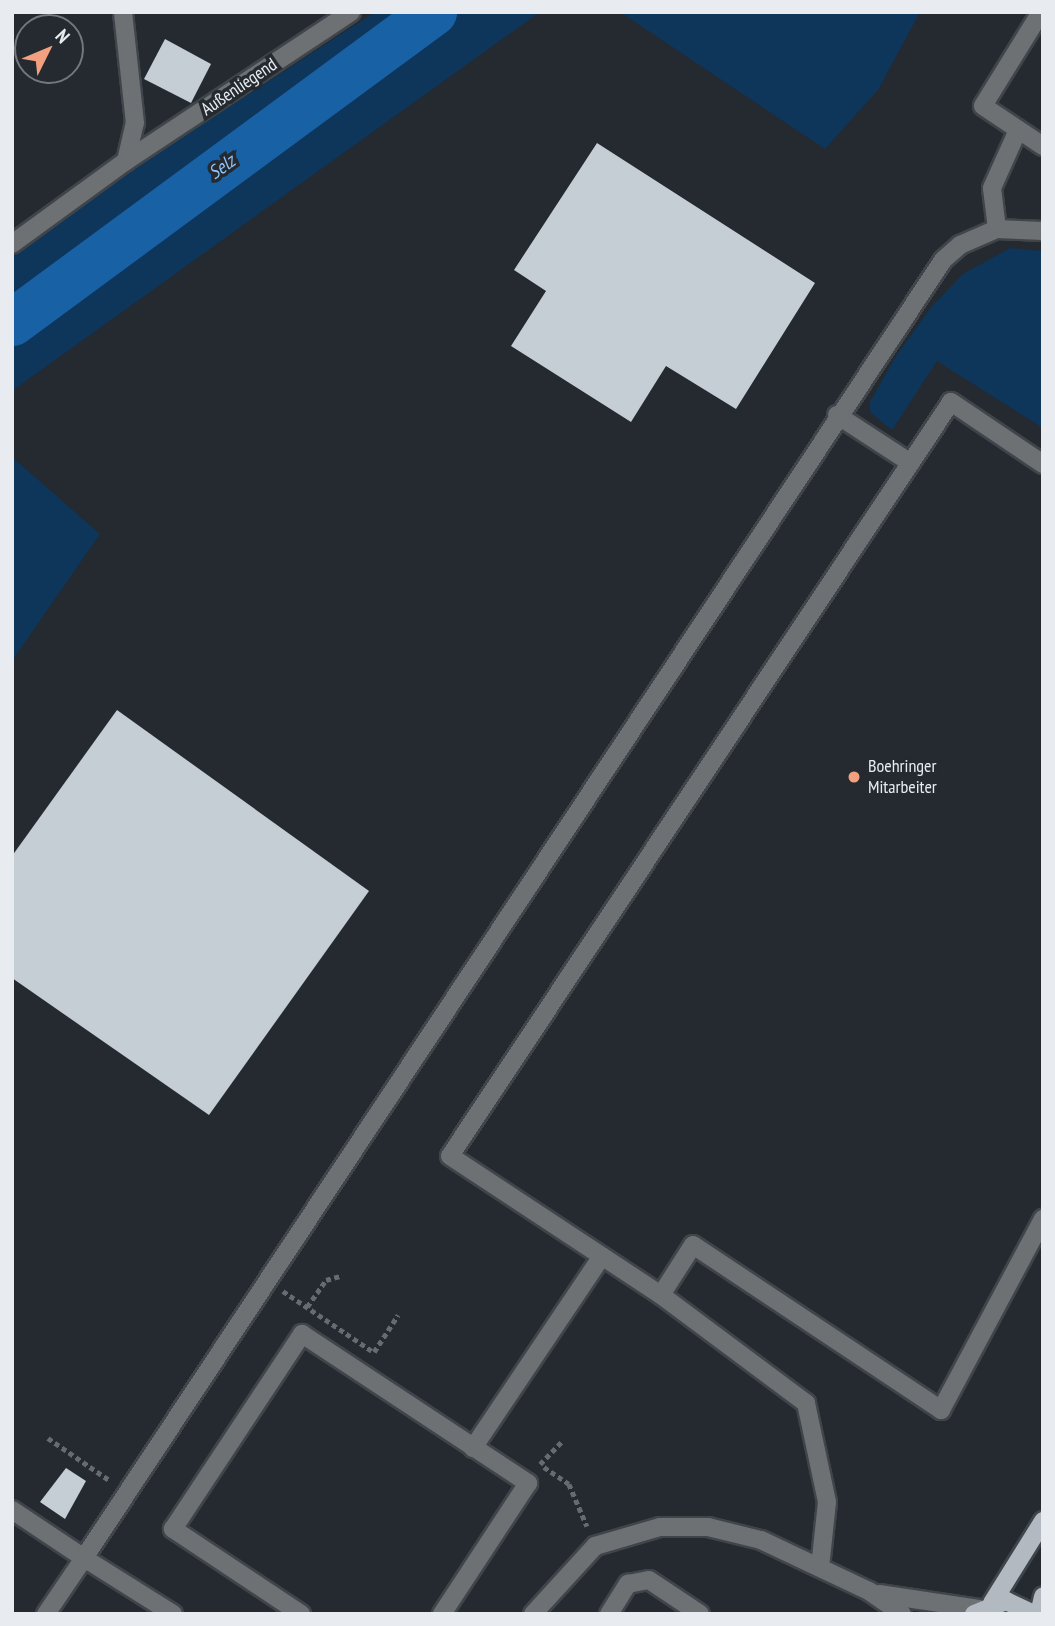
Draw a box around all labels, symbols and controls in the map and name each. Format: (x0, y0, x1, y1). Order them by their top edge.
north arrow (14, 14, 84, 84)
text: N (51, 24, 75, 48)
street label: Außenliegend (197, 54, 281, 120)
water label: Selz (204, 150, 240, 184)
place label: Boehringer Mitarbeiter (868, 756, 937, 798)
marker: Boehringer Mitarbeiter (846, 769, 862, 785)

